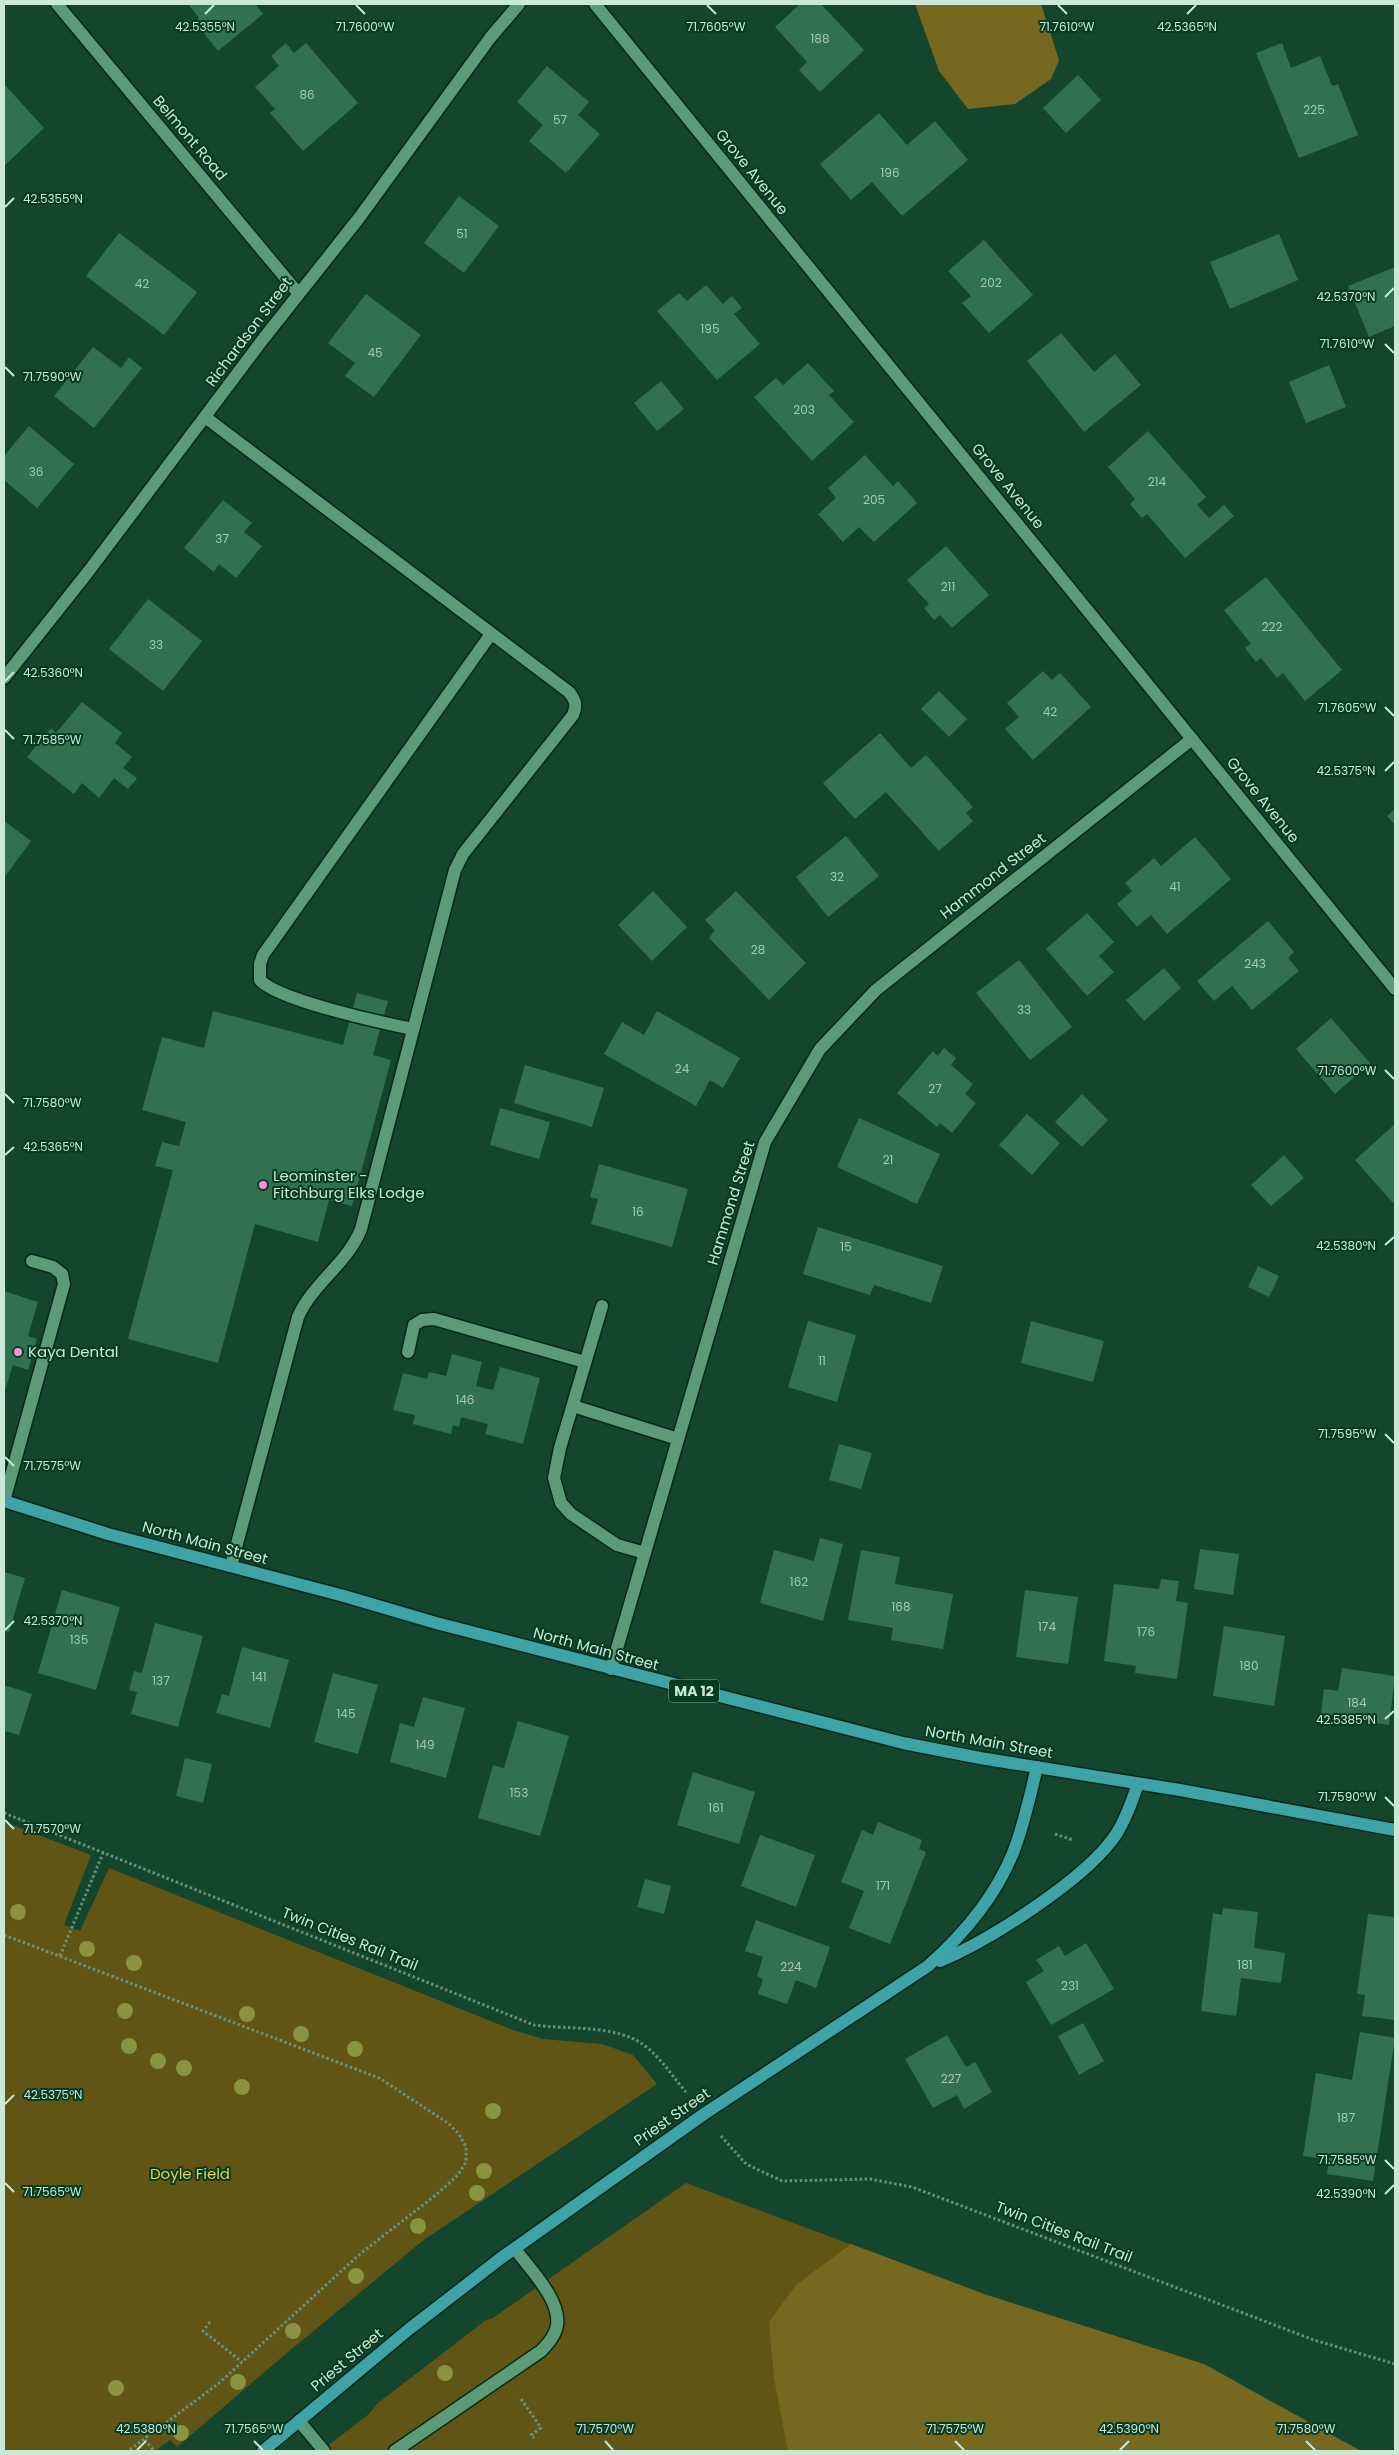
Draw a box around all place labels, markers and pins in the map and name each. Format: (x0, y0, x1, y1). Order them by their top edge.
place label: Leominster - Fitchburg Elks Lodge (273, 1165, 425, 1203)
marker: Leominster - Fitchburg Elks Lodge (257, 1179, 269, 1191)
place label: Kaya Dental (28, 1341, 119, 1362)
marker: Kaya Dental (12, 1346, 24, 1358)

